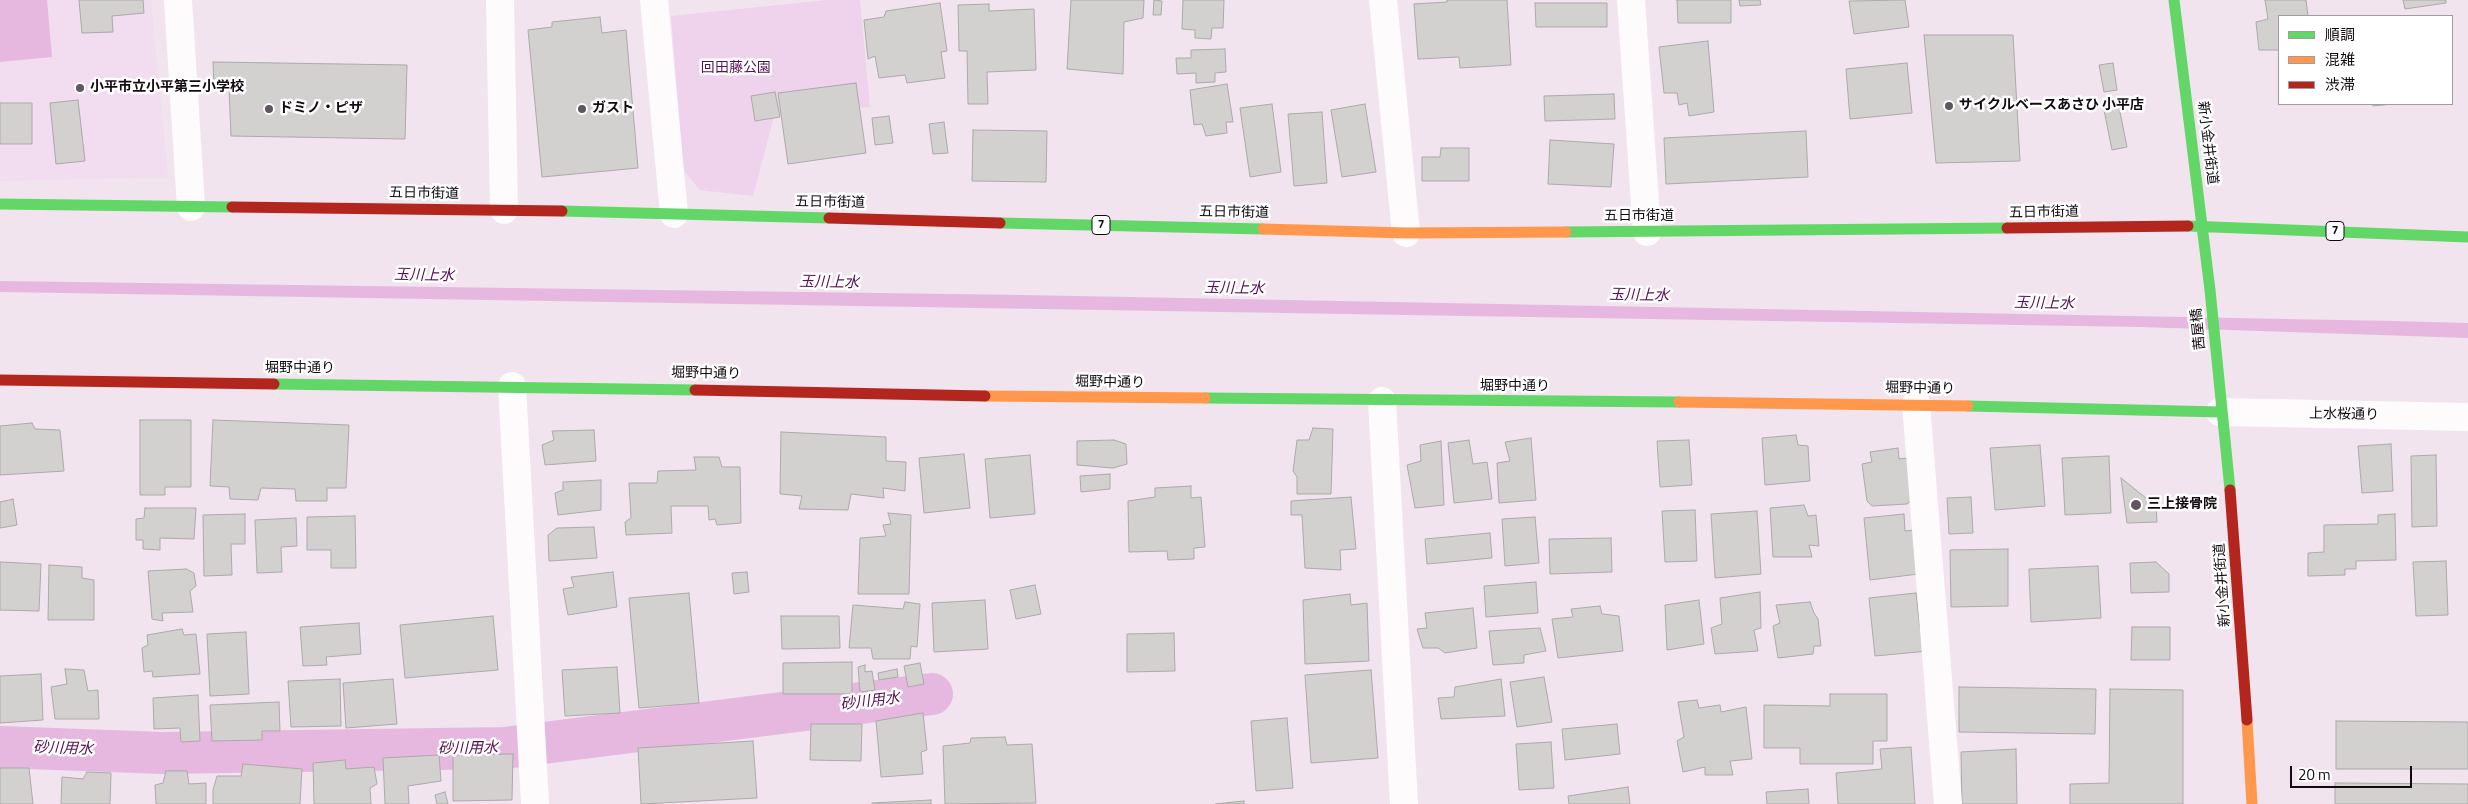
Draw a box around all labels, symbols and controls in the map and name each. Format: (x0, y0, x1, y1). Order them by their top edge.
legend (2278, 15, 2453, 105)
text: 順調 (2325, 23, 2355, 46)
text: 混雑 (2325, 48, 2355, 71)
park label: 回田藤公園 (701, 61, 771, 77)
text: 渋滞 (2325, 73, 2355, 96)
place label: 小平市立小平第三小学校 (90, 80, 244, 96)
marker: 小平市立小平第三小学校 (74, 82, 86, 94)
place label: サイクルベースあさひ 小平店 (1959, 98, 2144, 114)
marker: サイクルベースあさひ 小平店 (1943, 100, 1955, 112)
street label: 新小金井街道 (2194, 100, 2220, 186)
place label: ドミノ・ピザ (279, 101, 363, 117)
place label: ガスト (592, 101, 634, 117)
marker: ドミノ・ピザ (263, 103, 275, 115)
marker: ガスト (576, 103, 588, 115)
street label: 五日市街道 (389, 185, 459, 203)
street label: 五日市街道 (795, 194, 865, 212)
street label: 五日市街道 (1199, 204, 1269, 222)
street label: 五日市街道 (2009, 204, 2079, 222)
street label: 五日市街道 (1604, 209, 1674, 225)
road number: 7 (1092, 216, 1110, 234)
road number: 7 (2326, 222, 2344, 240)
water label: 玉川上水 (394, 266, 454, 286)
water label: 玉川上水 (799, 273, 859, 293)
water label: 玉川上水 (1204, 279, 1264, 299)
water label: 玉川上水 (1609, 286, 1669, 306)
water label: 玉川上水 (2014, 294, 2074, 314)
street label: 茜屋橋 (2188, 307, 2210, 351)
street label: 堀野中通り (265, 361, 335, 377)
street label: 堀野中通り (671, 365, 741, 383)
street label: 堀野中通り (1075, 374, 1145, 392)
street label: 堀野中通り (1480, 379, 1550, 395)
street label: 堀野中通り (1885, 380, 1955, 398)
street label: 上水桜通り (2309, 406, 2379, 424)
place label: 三上接骨院 (2147, 497, 2217, 513)
marker: 三上接骨院 (2129, 498, 2143, 512)
street label: 新小金井街道 (2212, 543, 2234, 627)
water label: 砂川用水 (839, 689, 901, 715)
water label: 砂川用水 (33, 739, 93, 759)
water label: 砂川用水 (438, 739, 498, 759)
scale bar (2293, 756, 2416, 788)
text: 20 m (2298, 763, 2331, 786)

